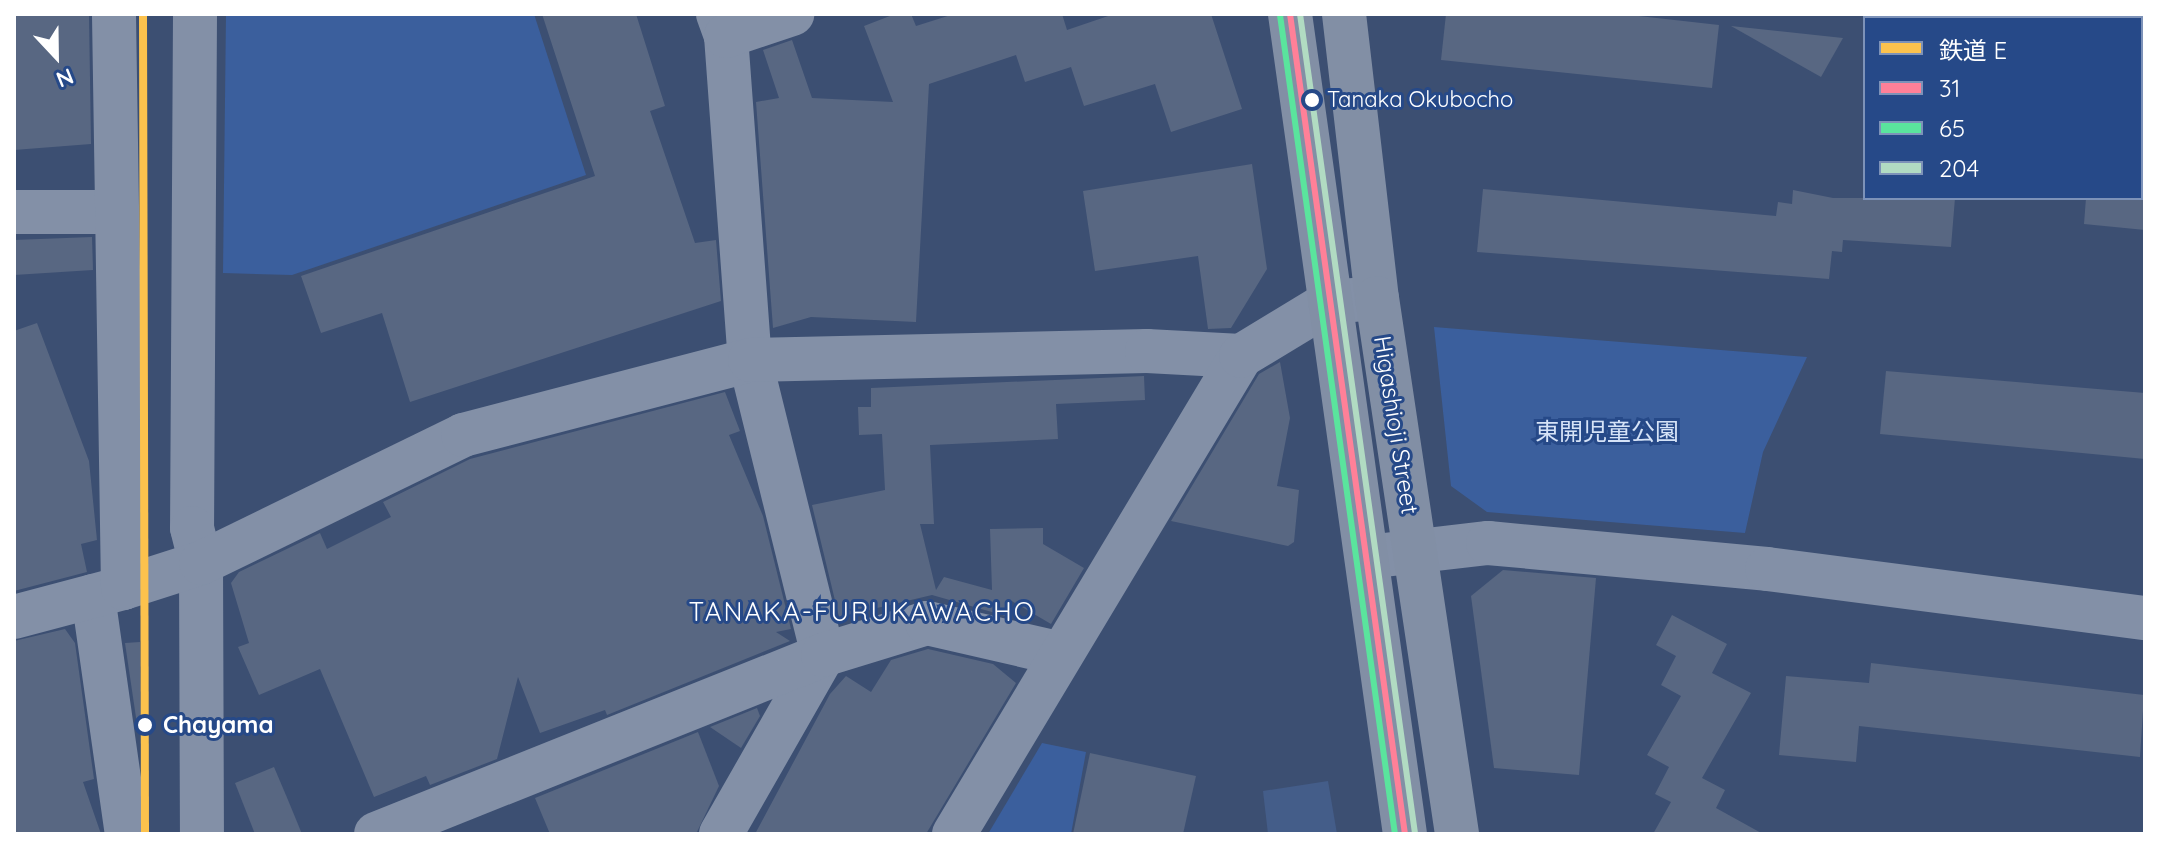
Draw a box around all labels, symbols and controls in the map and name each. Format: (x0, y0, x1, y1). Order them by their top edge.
north arrow (16, 16, 96, 96)
legend (1863, 16, 2143, 200)
text: 鉄道 E (1939, 35, 2007, 65)
text: N (52, 62, 78, 94)
text: 31 (1939, 73, 1960, 103)
place label: Tanaka Okubocho (1327, 87, 1513, 113)
marker: Tanaka Okubocho (1304, 92, 1320, 108)
text: 65 (1939, 113, 1965, 143)
text: 204 (1939, 153, 1979, 183)
street label: Higashioji Street (1368, 334, 1424, 516)
park label: 東開児童公園 (1535, 418, 1679, 446)
district label: TANAKA-FURUKAWACHO (688, 596, 1036, 628)
place label: Chayama (163, 711, 274, 739)
marker: Chayama (134, 714, 156, 736)

